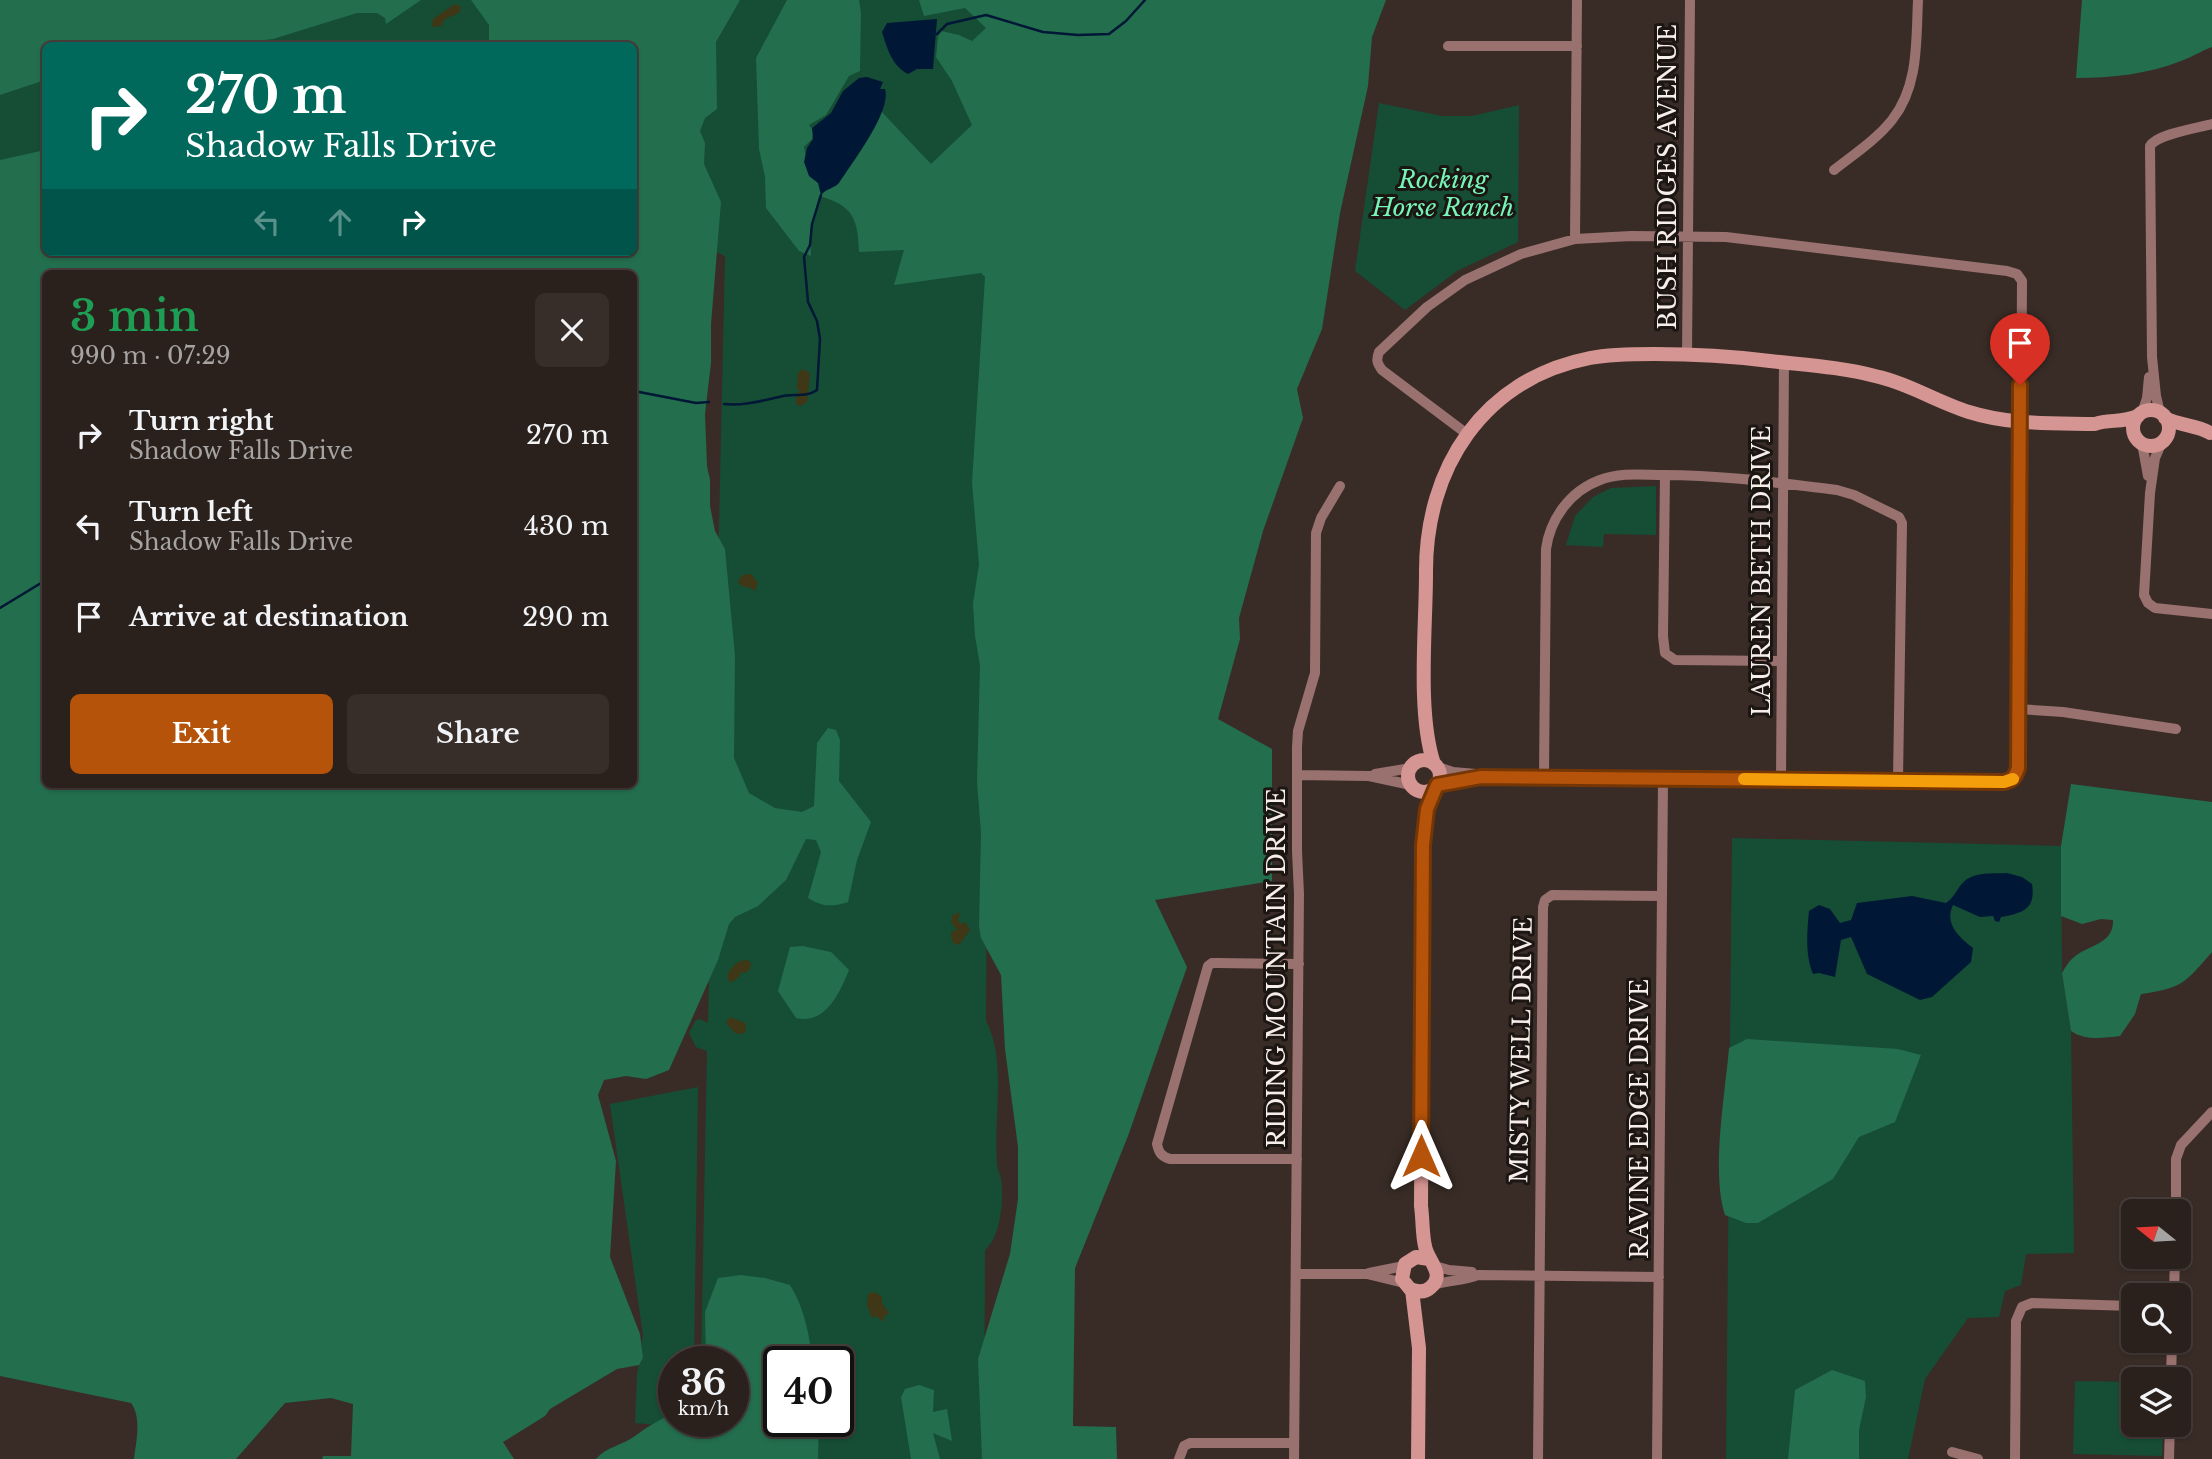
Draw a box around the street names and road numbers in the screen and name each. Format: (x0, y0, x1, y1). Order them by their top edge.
street label: BUSH RIDGES AVENUE (1653, 24, 1682, 330)
street label: LAUREN BETH DRIVE (1747, 426, 1776, 716)
street label: RIDING MOUNTAIN DRIVE (1262, 788, 1291, 1148)
street label: MISTY WELL DRIVE (1504, 917, 1538, 1183)
street label: RAVINE EDGE DRIVE (1625, 979, 1654, 1259)

